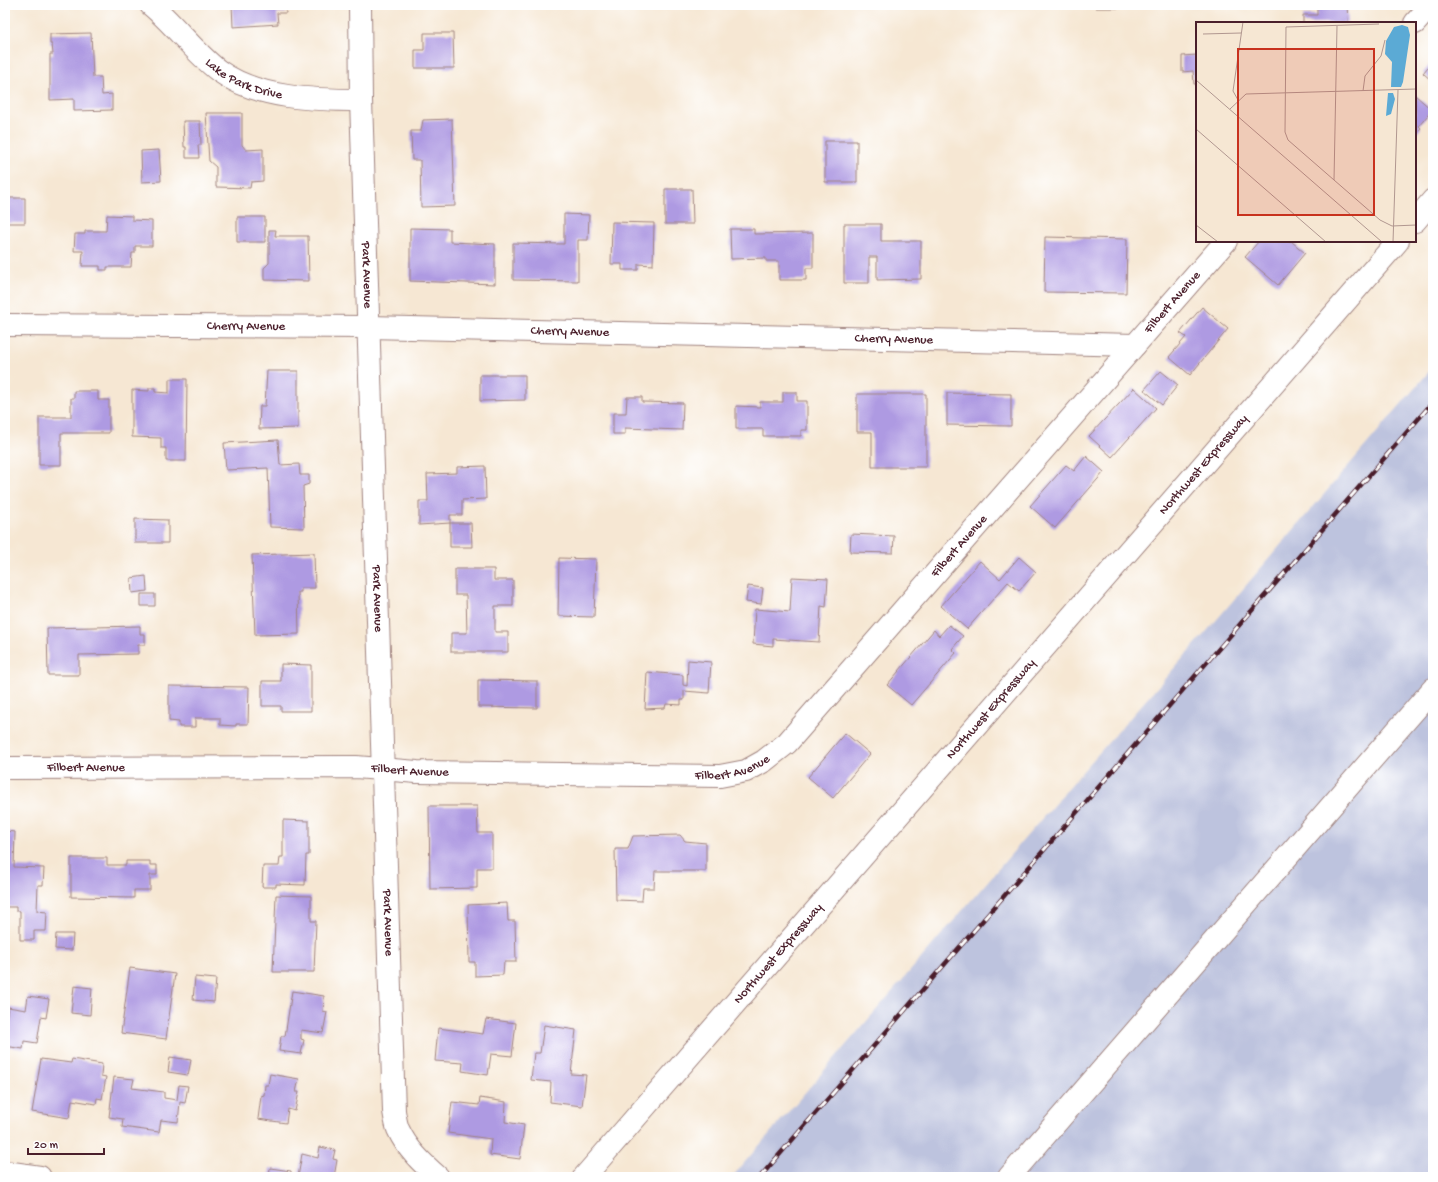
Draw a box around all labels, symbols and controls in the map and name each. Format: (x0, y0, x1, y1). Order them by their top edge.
inset map (1196, 22, 1416, 242)
street label: Lake Park Drive (202, 55, 284, 103)
street label: Park Avenue (358, 240, 375, 309)
street label: Filbert Avenue (1140, 268, 1204, 337)
street label: Cherry Avenue (207, 319, 286, 334)
street label: Cherry Avenue (530, 323, 610, 340)
street label: Cherry Avenue (854, 331, 934, 348)
street label: Northwest Expressway (1156, 411, 1252, 518)
street label: Filbert Avenue (927, 512, 991, 581)
street label: Park Avenue (369, 564, 386, 633)
street label: Northwest Expressway (943, 655, 1039, 762)
street label: Filbert Avenue (694, 751, 773, 784)
street label: Filbert Avenue (46, 760, 125, 775)
street label: Filbert Avenue (369, 761, 449, 780)
street label: Park Avenue (379, 888, 396, 957)
street label: Northwest Expressway (731, 900, 826, 1007)
scale bar (28, 1130, 104, 1156)
text: 20 m (34, 1139, 59, 1153)

